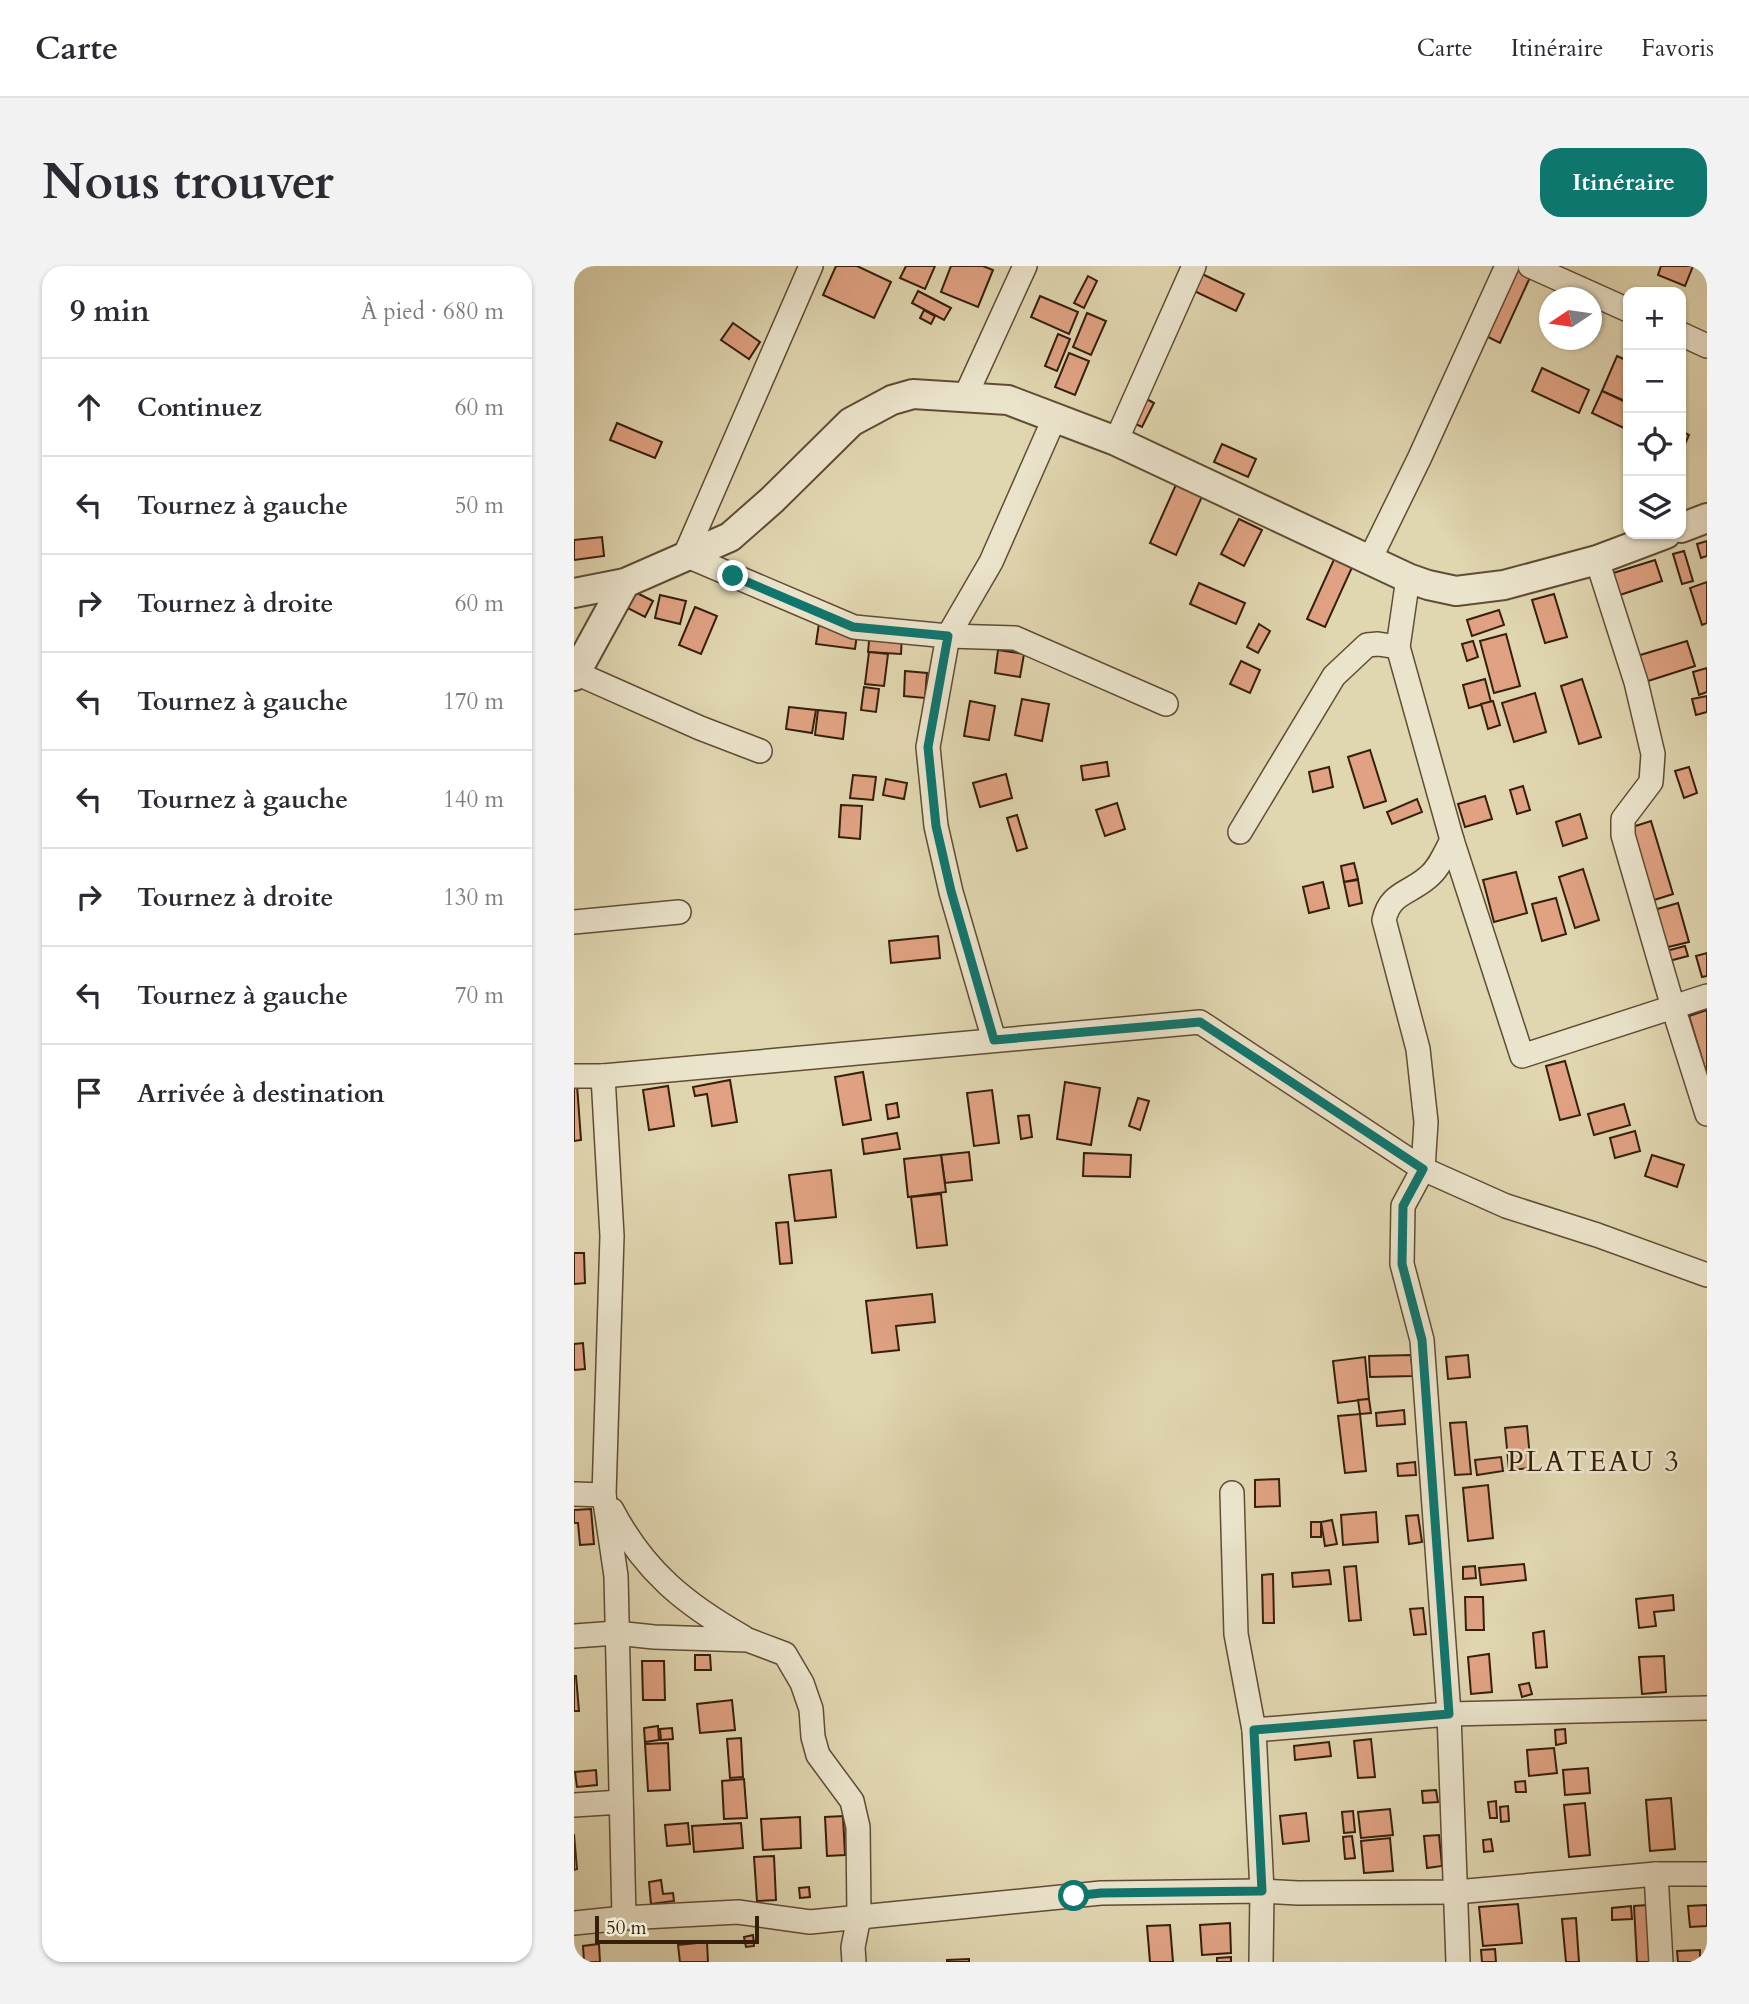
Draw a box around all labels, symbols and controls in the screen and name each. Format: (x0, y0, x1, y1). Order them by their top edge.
text: Carte (35, 26, 118, 71)
text: Carte (1417, 32, 1473, 65)
text: Itinéraire (1511, 32, 1603, 65)
text: Favoris (1641, 32, 1714, 65)
button: Itinéraire (1540, 148, 1707, 217)
text: Nous trouver (42, 149, 334, 216)
north arrow (1539, 287, 1602, 350)
map controls (1623, 287, 1686, 539)
button: + (1623, 287, 1686, 350)
text: 9 min (70, 291, 150, 332)
text: À pied · 680 m (361, 296, 504, 327)
button: − (1623, 350, 1686, 413)
icon: ahead (70, 388, 108, 426)
text: Continuez (137, 390, 262, 425)
text: 60 m (455, 392, 504, 423)
button: locate (1623, 413, 1686, 476)
button: layers (1623, 476, 1686, 539)
icon: left (70, 486, 108, 524)
text: Tournez à gauche (137, 488, 348, 523)
text: 50 m (455, 490, 504, 521)
route end (717, 560, 748, 591)
icon: right (70, 584, 108, 622)
text: Tournez à droite (137, 586, 333, 621)
text: 60 m (455, 588, 504, 619)
icon: left (70, 682, 108, 720)
text: Tournez à gauche (137, 684, 348, 719)
text: 170 m (443, 686, 504, 717)
icon: left (70, 780, 108, 818)
text: Tournez à gauche (137, 782, 348, 817)
text: 140 m (443, 784, 504, 815)
icon: right (70, 878, 108, 916)
text: Tournez à droite (137, 880, 333, 915)
text: 130 m (443, 882, 504, 913)
icon: left (70, 976, 108, 1014)
text: Tournez à gauche (137, 978, 348, 1013)
text: 70 m (455, 980, 504, 1011)
icon: arrive (70, 1074, 108, 1112)
text: Arrivée à destination (137, 1076, 385, 1111)
district label: PLATEAU 3 (1507, 1443, 1681, 1481)
route start (1058, 1880, 1089, 1911)
scale bar (595, 1913, 760, 1945)
text: 50 m (606, 1915, 647, 1941)

